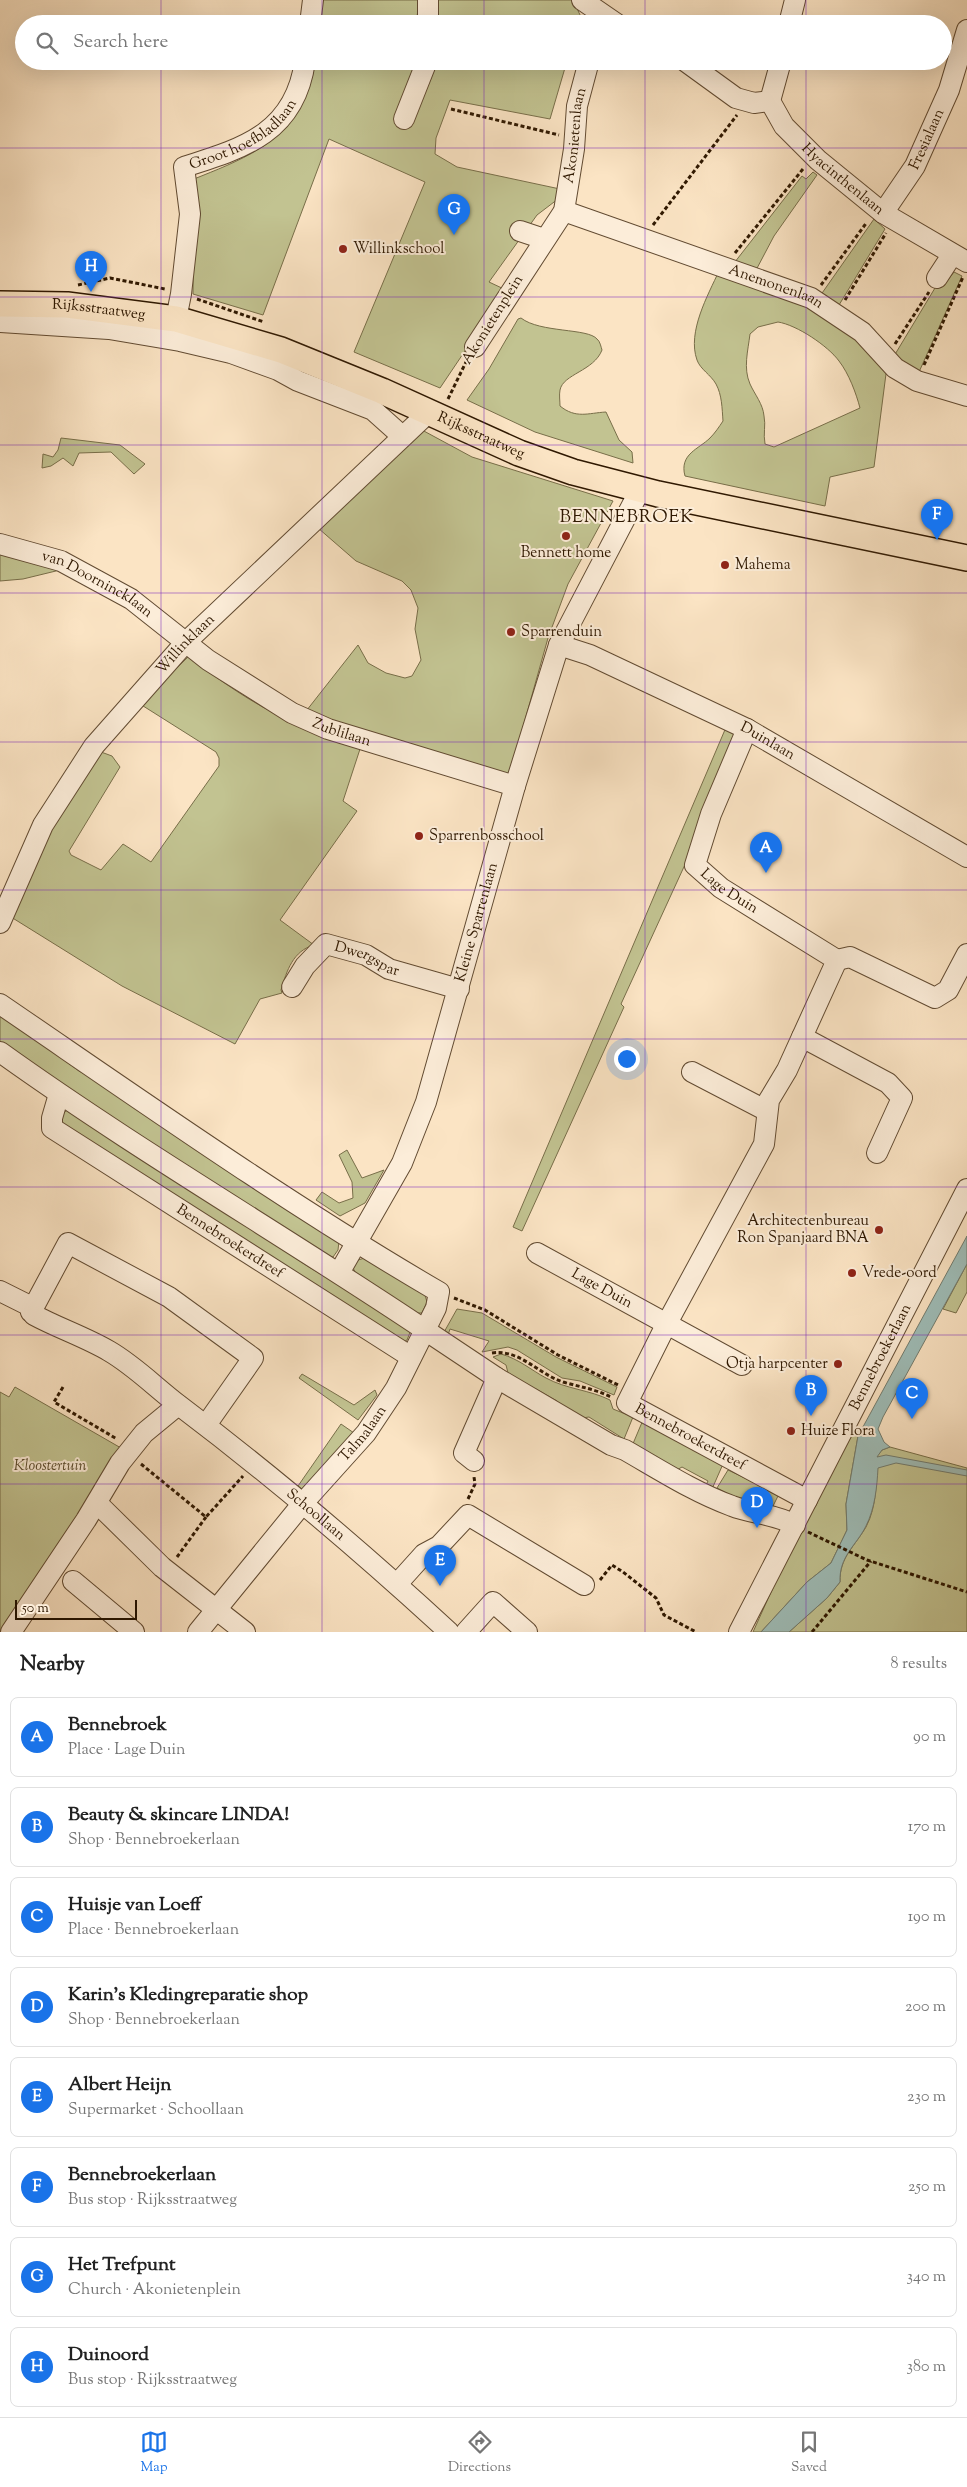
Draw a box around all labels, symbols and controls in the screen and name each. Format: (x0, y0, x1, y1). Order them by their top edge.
search box (15, 15, 952, 70)
icon: search (33, 29, 61, 57)
text: Search here (73, 29, 168, 56)
street label: Akonietenlaan (558, 85, 592, 185)
street label: Groot hoefbladlaan (187, 95, 302, 175)
street label: Fresialaan (904, 105, 950, 173)
street label: Hyacinthenlaan (796, 138, 889, 220)
pin: G (438, 194, 470, 235)
place label: Willinkschool (353, 239, 445, 260)
marker: Willinkschool (337, 243, 349, 255)
pin: H (75, 251, 107, 292)
street label: Anemonenlaan (726, 259, 828, 314)
street label: Akonietenplein (457, 271, 529, 369)
street label: Rijksstraatweg (52, 294, 147, 325)
street label: Rijksstraatweg (434, 407, 527, 465)
pin: F (921, 499, 953, 540)
district label: BENNEBROEK (560, 505, 694, 531)
marker: Bennett home (560, 530, 572, 542)
place label: Bennett home (521, 543, 611, 564)
street label: van Doornincklaan (39, 546, 157, 623)
place label: Mahema (735, 555, 791, 576)
marker: Mahema (719, 559, 731, 571)
street label: Willinklaan (151, 609, 220, 679)
place label: Sparrenduin (521, 622, 602, 643)
marker: Sparrenduin (505, 626, 517, 638)
street label: Zublilaan (309, 713, 374, 752)
street label: Duinlaan (737, 717, 799, 765)
place label: Sparrenbosschool (429, 826, 544, 847)
marker: Sparrenbosschool (413, 830, 425, 842)
pin: A (750, 832, 782, 873)
street label: Kleine Sparrenlaan (450, 860, 503, 984)
street label: Lage Duin (695, 864, 762, 919)
street label: Dwergspar (332, 936, 402, 982)
your location (614, 1046, 640, 1072)
street label: Bennebroekerdreef (172, 1199, 288, 1284)
place label: Architectenbureau Ron Spanjaard BNA (737, 1211, 869, 1249)
marker: Architectenbureau Ron Spanjaard BNA (873, 1224, 885, 1236)
street label: Lage Duin (568, 1263, 636, 1314)
place label: Vrede-oord (862, 1263, 937, 1284)
marker: Vrede-oord (846, 1267, 858, 1279)
street label: Bennebroekerlaan (844, 1300, 917, 1414)
place label: Otja harpcenter (726, 1354, 828, 1375)
marker: Otja harpcenter (832, 1358, 844, 1370)
pin: B (795, 1375, 827, 1416)
pin: C (896, 1378, 928, 1419)
street label: Bennebroekerdreef (631, 1399, 750, 1476)
street label: Talmalaan (334, 1401, 392, 1467)
place label: Huize Flora (801, 1421, 875, 1442)
marker: Huize Flora (785, 1425, 797, 1437)
park label: Kloostertuin (14, 1456, 86, 1477)
street label: Schoollaan (282, 1484, 350, 1546)
pin: D (741, 1487, 773, 1528)
pin: E (424, 1545, 456, 1586)
scale bar (15, 1597, 138, 1620)
text: 50 m (22, 1599, 49, 1619)
text: Nearby (20, 1650, 85, 1680)
text: 8 results (891, 1653, 947, 1676)
text: Bennebroek (68, 1712, 167, 1739)
text: A (31, 1726, 44, 1749)
text: 90 m (913, 1726, 946, 1749)
text: Place · Lage Duin (68, 1739, 185, 1762)
text: Beauty & skincare LINDA! (68, 1802, 289, 1829)
text: B (32, 1816, 42, 1839)
text: 170 m (908, 1816, 946, 1839)
text: Shop · Bennebroekerlaan (68, 1829, 240, 1852)
text: Huisje van Loeff (68, 1892, 201, 1919)
text: C (31, 1906, 43, 1929)
text: 190 m (908, 1906, 946, 1929)
text: Place · Bennebroekerlaan (68, 1919, 239, 1942)
text: Karin's Kledingreparatie shop (68, 1982, 308, 2009)
text: D (31, 1996, 43, 2019)
text: 200 m (905, 1996, 946, 2019)
text: Shop · Bennebroekerlaan (68, 2009, 240, 2032)
text: Albert Heijn (68, 2072, 172, 2099)
text: E (32, 2086, 42, 2109)
text: 230 m (907, 2086, 946, 2109)
text: Supermarket · Schoollaan (68, 2099, 244, 2122)
text: Bennebroekerlaan (68, 2162, 216, 2189)
text: F (33, 2176, 41, 2199)
text: 250 m (908, 2176, 946, 2199)
text: Bus stop · Rijksstraatweg (68, 2189, 237, 2212)
text: Het Trefpunt (68, 2252, 176, 2279)
text: G (30, 2266, 44, 2289)
text: 340 m (907, 2266, 946, 2289)
text: Church · Akonietenplein (68, 2279, 241, 2302)
text: Duinoord (68, 2342, 149, 2369)
text: H (31, 2356, 43, 2379)
text: 380 m (906, 2356, 946, 2379)
text: Bus stop · Rijksstraatweg (68, 2369, 237, 2392)
tab: Map (140, 2428, 168, 2478)
tab: Directions (448, 2428, 511, 2478)
tab: Saved (791, 2428, 827, 2478)

